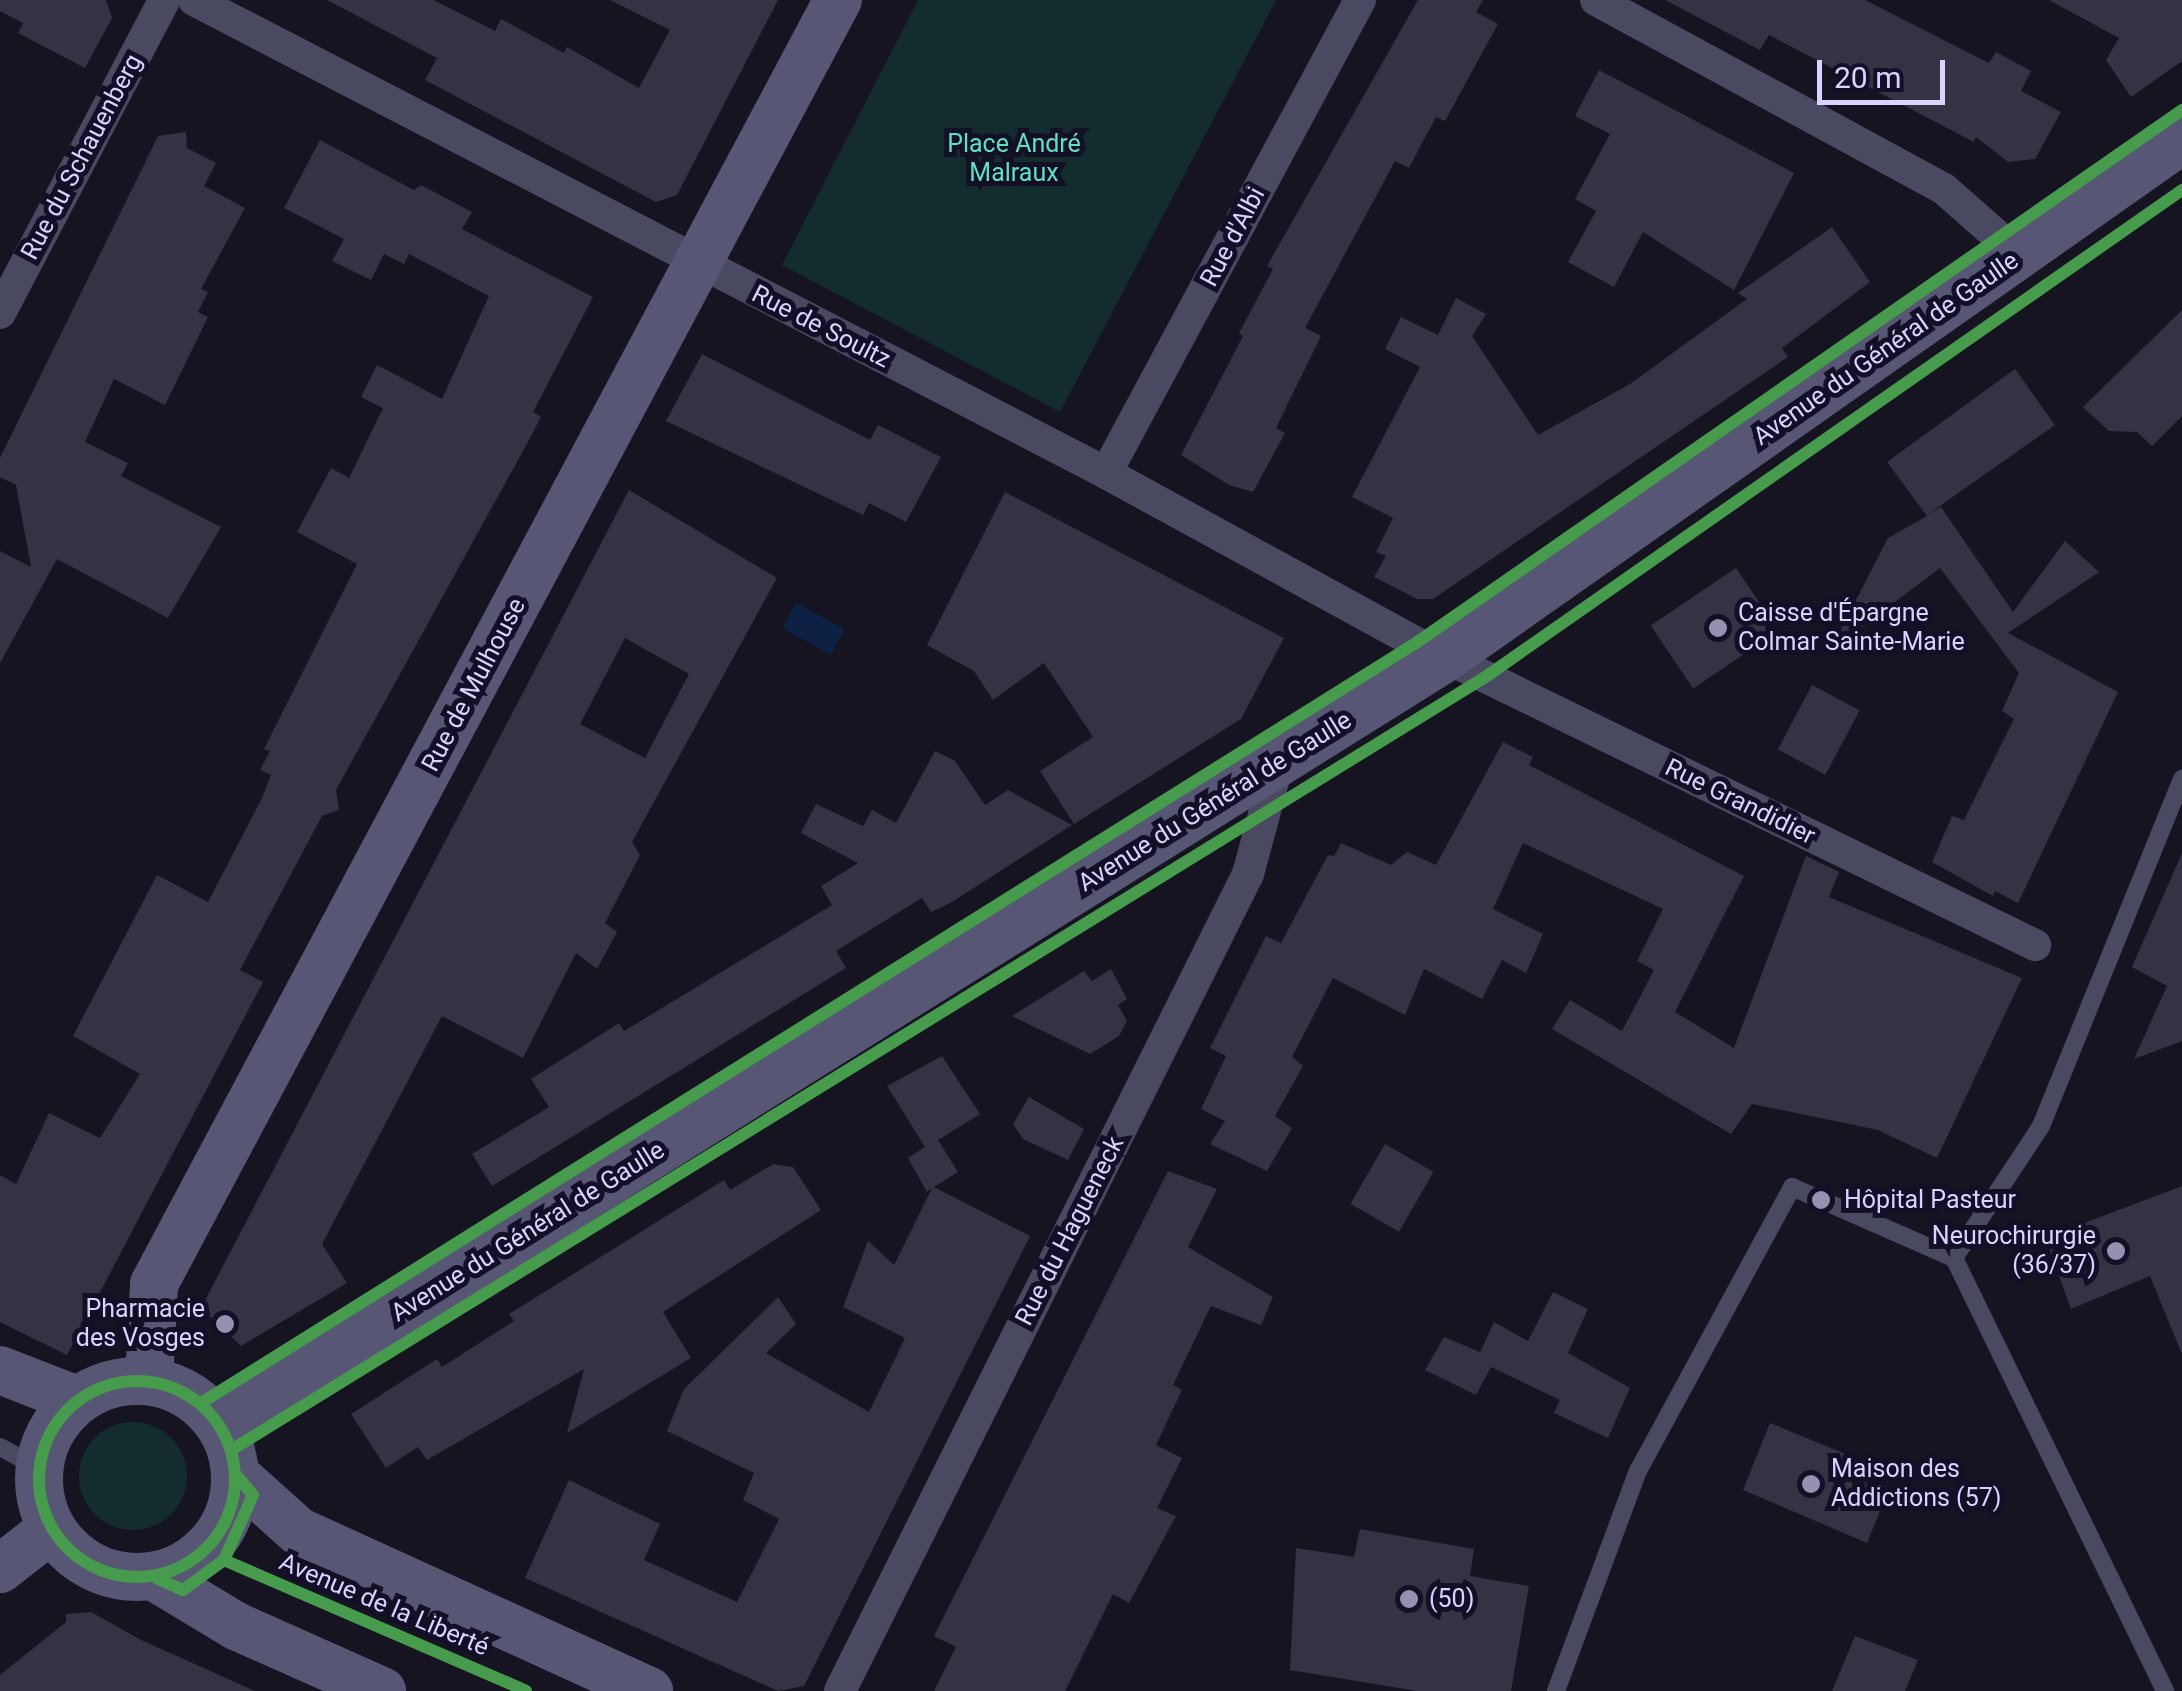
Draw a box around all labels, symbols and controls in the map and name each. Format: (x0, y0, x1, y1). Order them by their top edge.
scale bar (1822, 40, 1950, 102)
street label: Rue du Schauenberg (15, 49, 149, 265)
text: 20 m (1834, 60, 1901, 95)
park label: Place André Malraux (947, 130, 1081, 189)
street label: Rue d'Albi (1194, 182, 1272, 292)
street label: Avenue du Général de Gaulle (1748, 246, 2024, 452)
street label: Rue de Soultz (747, 279, 895, 375)
street label: Rue de Mulhouse (416, 593, 532, 777)
place label: Caisse d'Épargne Colmar Sainte-Marie (1738, 599, 1965, 658)
marker: Caisse d'Épargne Colmar Sainte-Marie (1707, 617, 1729, 639)
street label: Avenue du Général de Gaulle (1073, 705, 1357, 899)
street label: Rue Grandidier (1660, 753, 1820, 851)
street label: Rue du Hagueneck (1009, 1132, 1131, 1330)
street label: Avenue du Général de Gaulle (386, 1135, 670, 1329)
place label: Hôpital Pasteur (1844, 1185, 2016, 1215)
marker: Hôpital Pasteur (1808, 1187, 1834, 1213)
place label: Neurochirurgie (36/37) (1932, 1222, 2096, 1281)
marker: Neurochirurgie (36/37) (2105, 1240, 2127, 1262)
place label: Pharmacie des Vosges (76, 1295, 205, 1354)
marker: Pharmacie des Vosges (214, 1313, 236, 1335)
place label: Maison des Addictions (57) (1831, 1455, 2001, 1514)
marker: Maison des Addictions (57) (1800, 1473, 1822, 1495)
street label: Avenue de la Liberté (275, 1547, 493, 1663)
place label: (50) (1429, 1584, 1474, 1614)
marker: (50) (1398, 1588, 1420, 1610)

